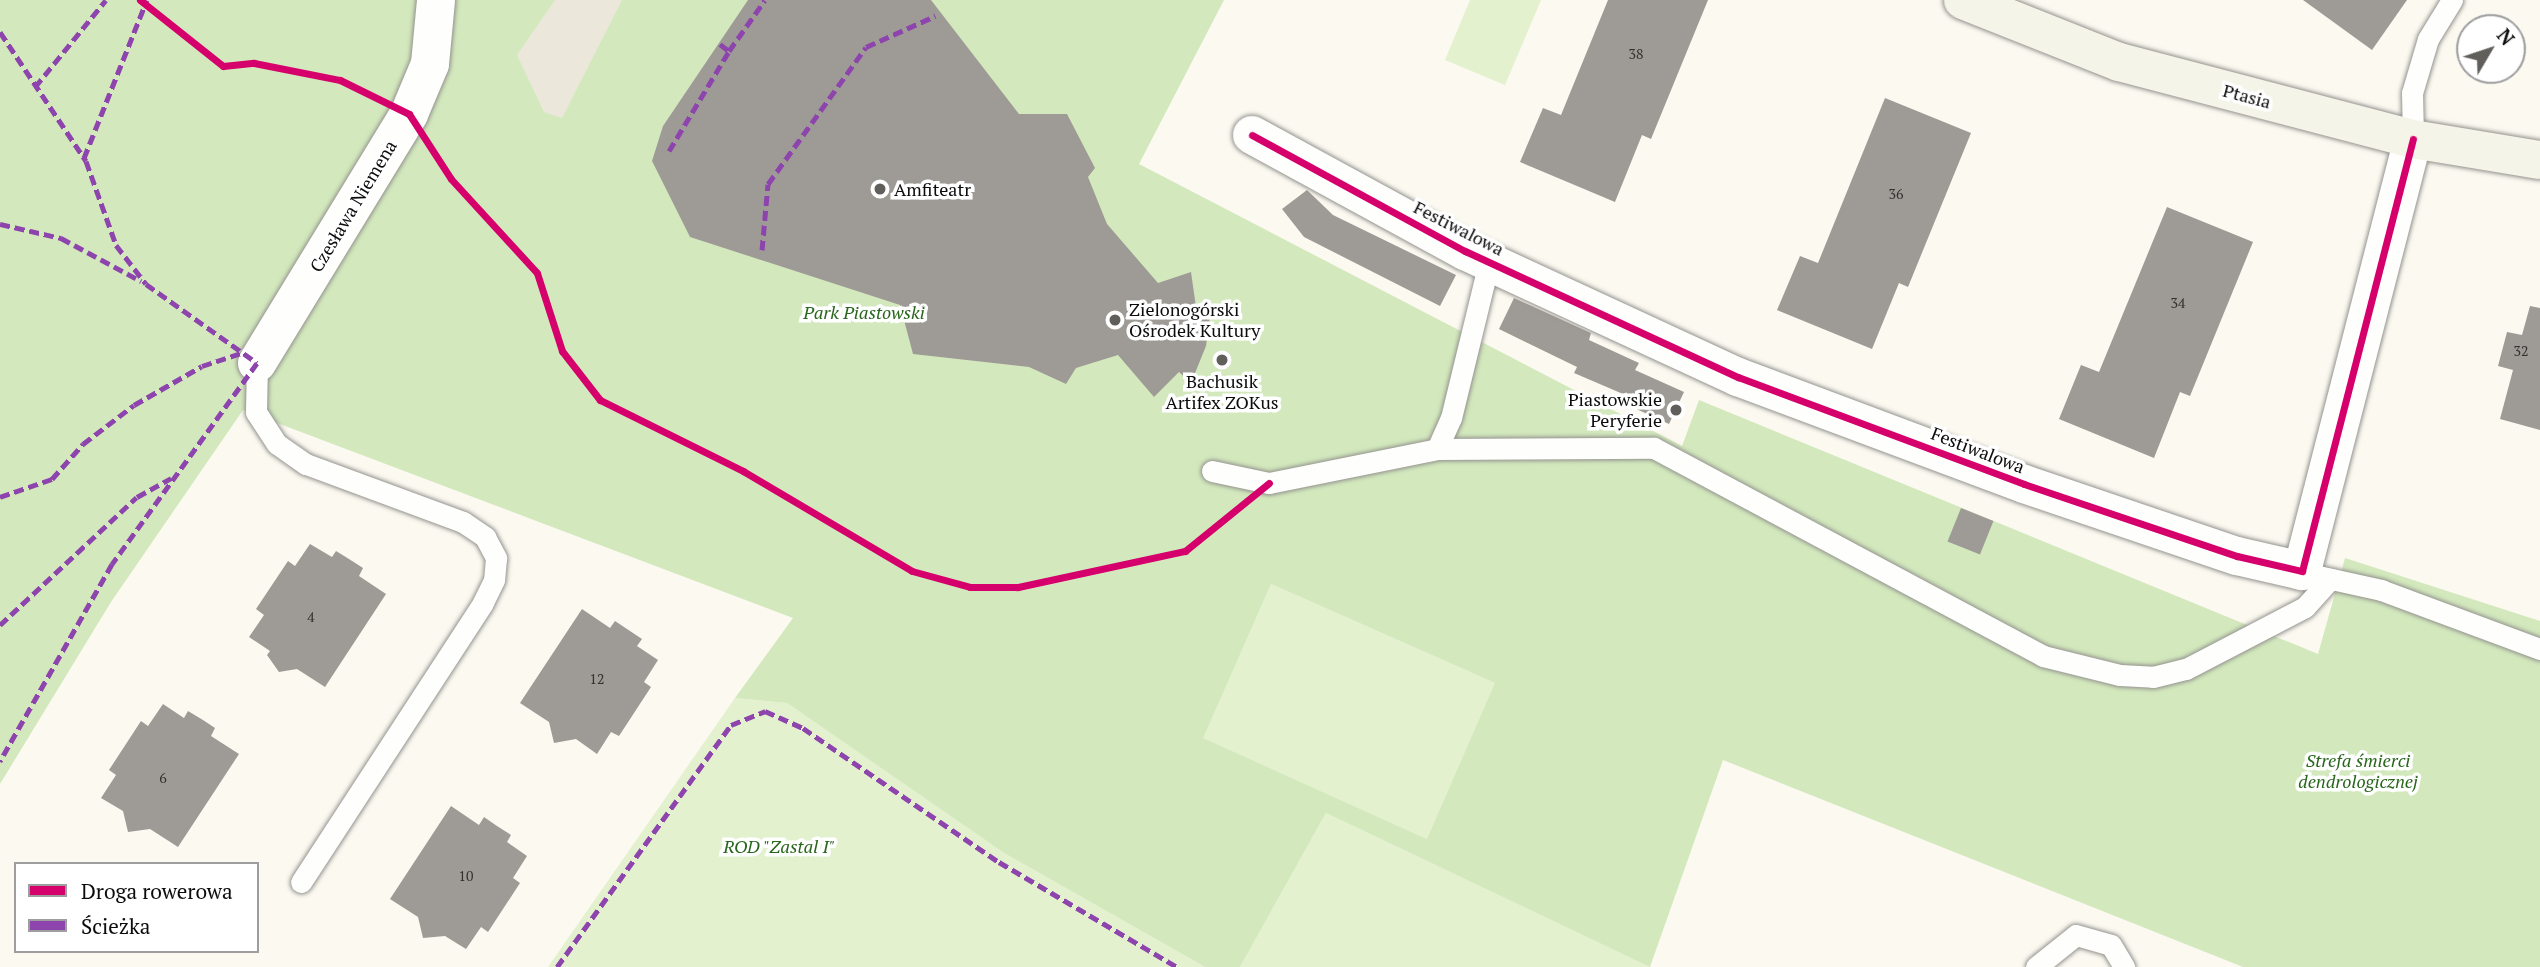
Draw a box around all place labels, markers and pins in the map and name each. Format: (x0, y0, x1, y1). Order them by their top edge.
place label: Amfiteatr (894, 178, 971, 200)
marker: Amfiteatr (872, 181, 888, 197)
place label: Zielonogórski Ośrodek Kultury (1129, 299, 1260, 342)
marker: Zielonogórski Ośrodek Kultury (1107, 312, 1123, 328)
marker: Bachusik Artifex ZOKus (1214, 352, 1230, 368)
place label: Bachusik Artifex ZOKus (1165, 371, 1279, 414)
place label: Piastowskie Peryferie (1568, 389, 1662, 432)
marker: Piastowskie Peryferie (1668, 402, 1684, 418)

